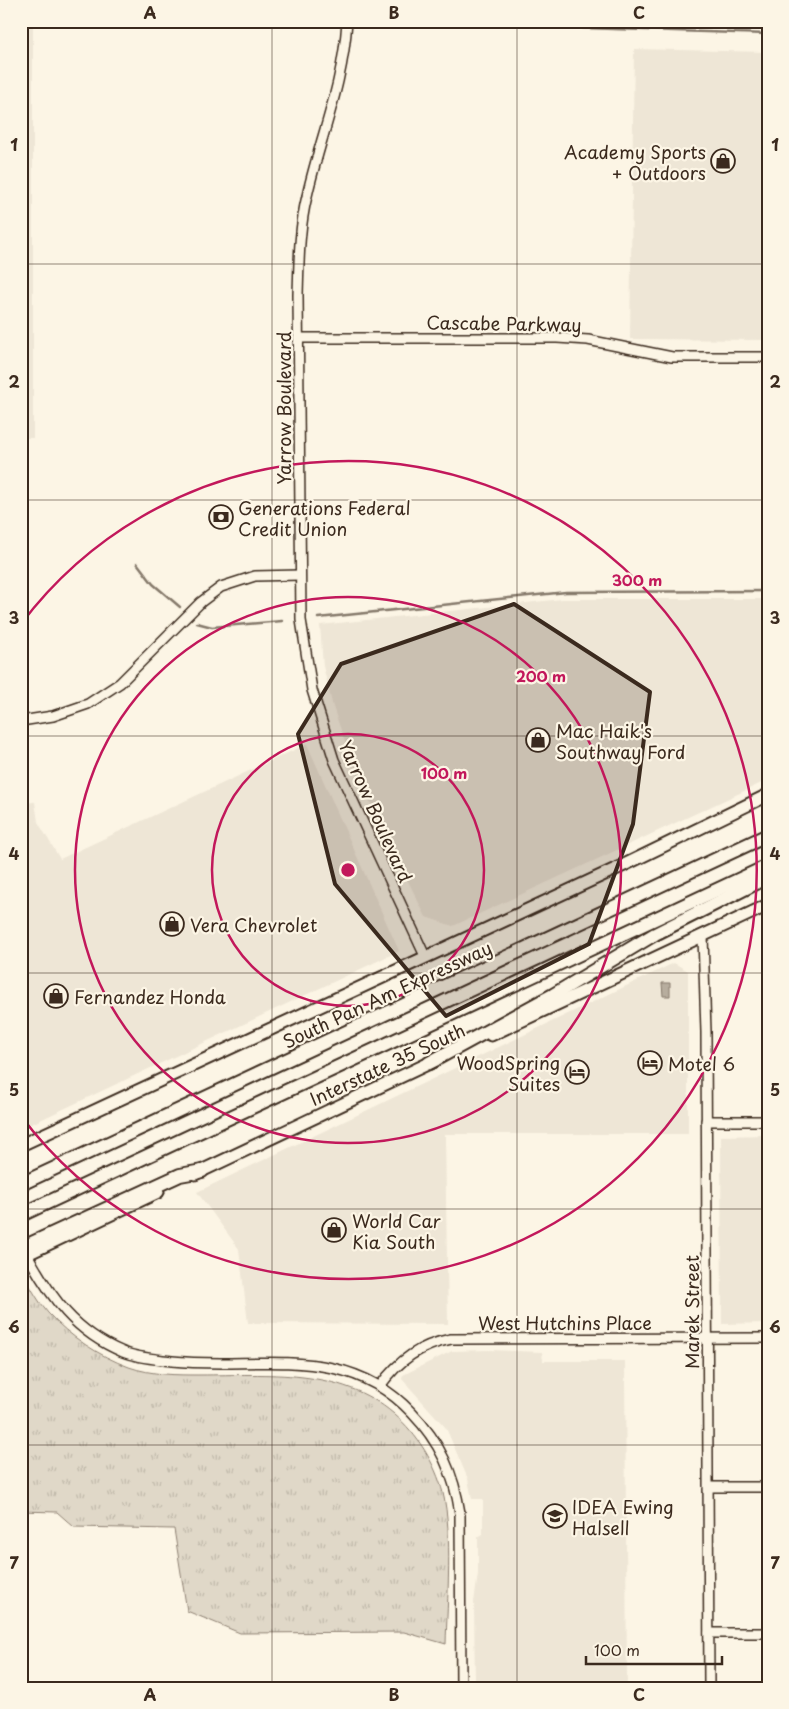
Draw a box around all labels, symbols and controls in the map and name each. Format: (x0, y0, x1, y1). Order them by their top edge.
text: A (144, 0, 157, 24)
text: B (389, 0, 400, 24)
text: C (633, 0, 645, 24)
text: 1 (10, 132, 18, 156)
text: 1 (771, 132, 779, 156)
place label: Academy Sports + Outdoors (564, 138, 706, 186)
shop icon: Academy Sports + Outdoors (710, 148, 736, 174)
street label: Cascabe Parkway (426, 308, 582, 338)
street label: Yarrow Boulevard (270, 331, 297, 485)
text: 2 (8, 369, 20, 393)
text: 2 (769, 369, 781, 393)
place label: Generations Federal Credit Union (238, 494, 411, 542)
bank icon: Generations Federal Credit Union (208, 504, 234, 530)
text: 300 m (612, 568, 662, 591)
text: 3 (9, 605, 19, 629)
text: 3 (770, 605, 780, 629)
text: 200 m (516, 664, 566, 687)
place label: Mac Haik's Southway Ford (556, 717, 686, 765)
shop icon: Mac Haik's Southway Ford (525, 727, 551, 753)
street label: Yarrow Boulevard (332, 735, 420, 887)
text: 100 m (421, 761, 467, 784)
text: 4 (9, 841, 20, 865)
text: 4 (770, 841, 781, 865)
centre of rings (339, 861, 357, 879)
shop icon: Vera Chevrolet (159, 911, 185, 937)
place label: Vera Chevrolet (190, 911, 317, 938)
street label: South Pan Am Expressway (278, 934, 496, 1054)
shop icon: Fernandez Honda (43, 983, 69, 1009)
place label: Fernandez Honda (74, 983, 226, 1010)
street label: Interstate 35 South (305, 1016, 469, 1112)
place label: WoodSpring Suites (456, 1049, 560, 1097)
hotel icon: Motel 6 (637, 1050, 663, 1076)
place label: Motel 6 (668, 1050, 735, 1077)
hotel icon: WoodSpring Suites (564, 1059, 590, 1085)
text: 5 (9, 1077, 19, 1101)
text: 5 (770, 1077, 780, 1101)
place label: World Car Kia South (352, 1207, 442, 1255)
shop icon: World Car Kia South (321, 1217, 347, 1243)
street label: Marek Street (678, 1255, 705, 1369)
street label: West Hutchins Place (478, 1309, 652, 1336)
text: 6 (8, 1314, 20, 1338)
text: 6 (769, 1314, 781, 1338)
place label: IDEA Ewing Halsell (572, 1493, 674, 1541)
school or university icon: IDEA Ewing Halsell (542, 1503, 568, 1529)
text: 7 (9, 1550, 19, 1574)
text: 7 (770, 1550, 780, 1574)
scale bar (586, 1634, 723, 1666)
text: 100 m (594, 1638, 640, 1661)
text: A (144, 1682, 157, 1706)
text: B (389, 1682, 400, 1706)
text: C (633, 1682, 645, 1706)

